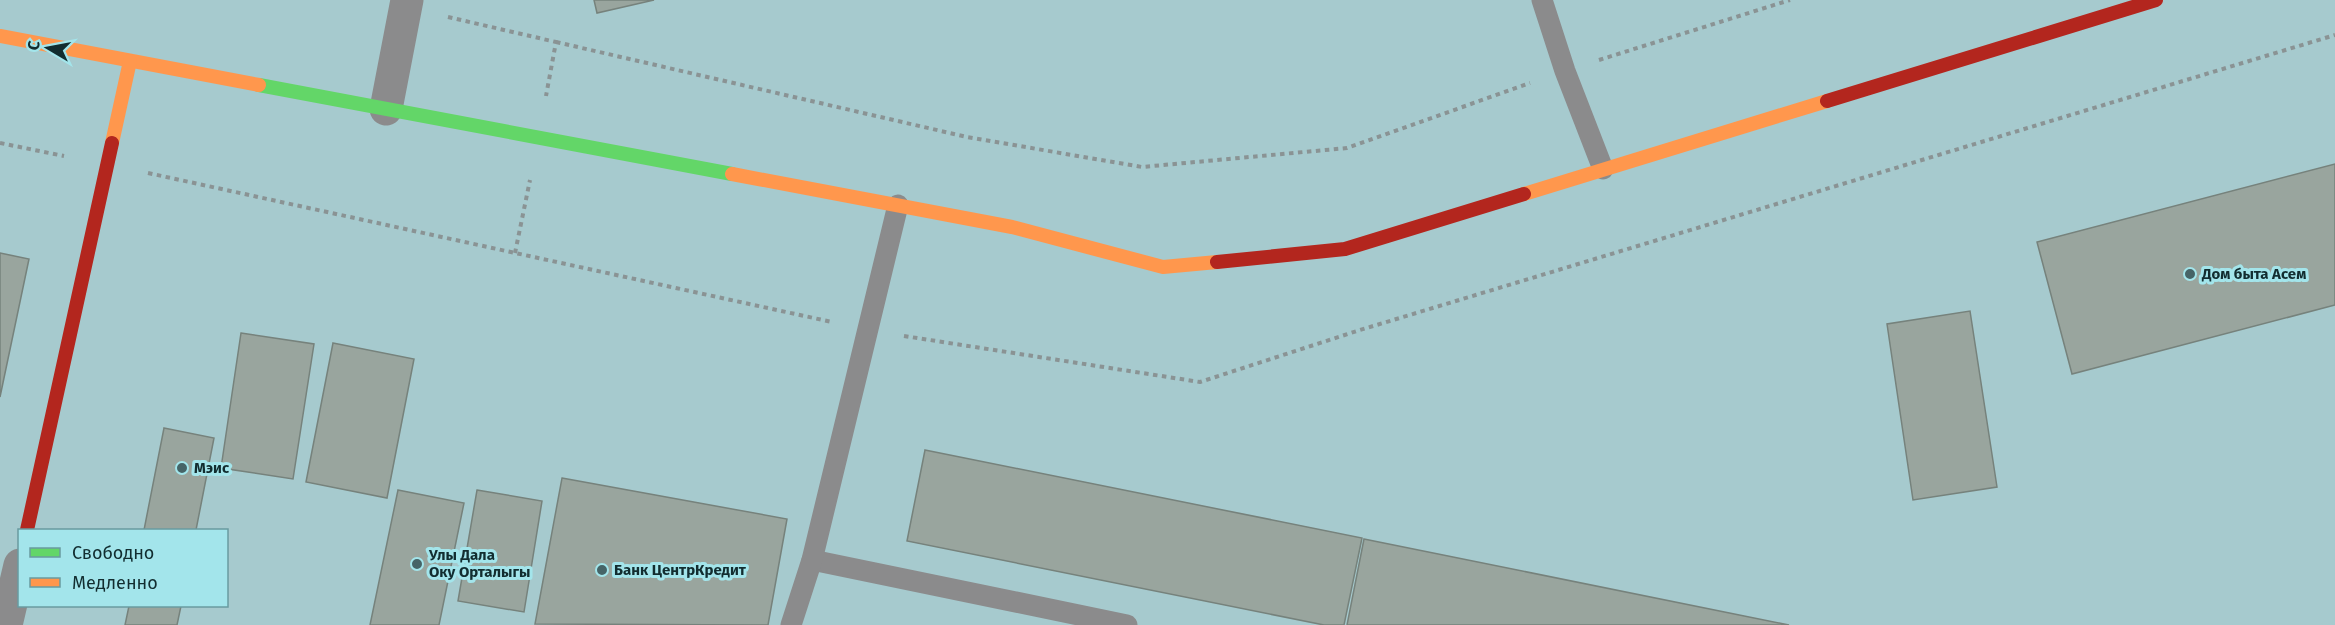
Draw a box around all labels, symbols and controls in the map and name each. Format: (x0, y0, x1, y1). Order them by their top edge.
north arrow (18, 18, 78, 78)
text: С (24, 39, 44, 52)
place label: Дом быта Асем (2201, 265, 2306, 283)
marker: Дом быта Асем (2183, 267, 2197, 281)
place label: Мэис (194, 459, 230, 477)
marker: Мэис (175, 461, 189, 475)
legend (18, 529, 228, 607)
text: Свободно (72, 542, 154, 564)
place label: Улы Дала Оку Орталыгы (428, 546, 530, 581)
marker: Улы Дала Оку Орталыгы (410, 557, 424, 571)
place label: Банк ЦентрКредит (614, 561, 747, 579)
marker: Банк ЦентрКредит (595, 563, 609, 577)
text: Медленно (72, 572, 158, 594)

